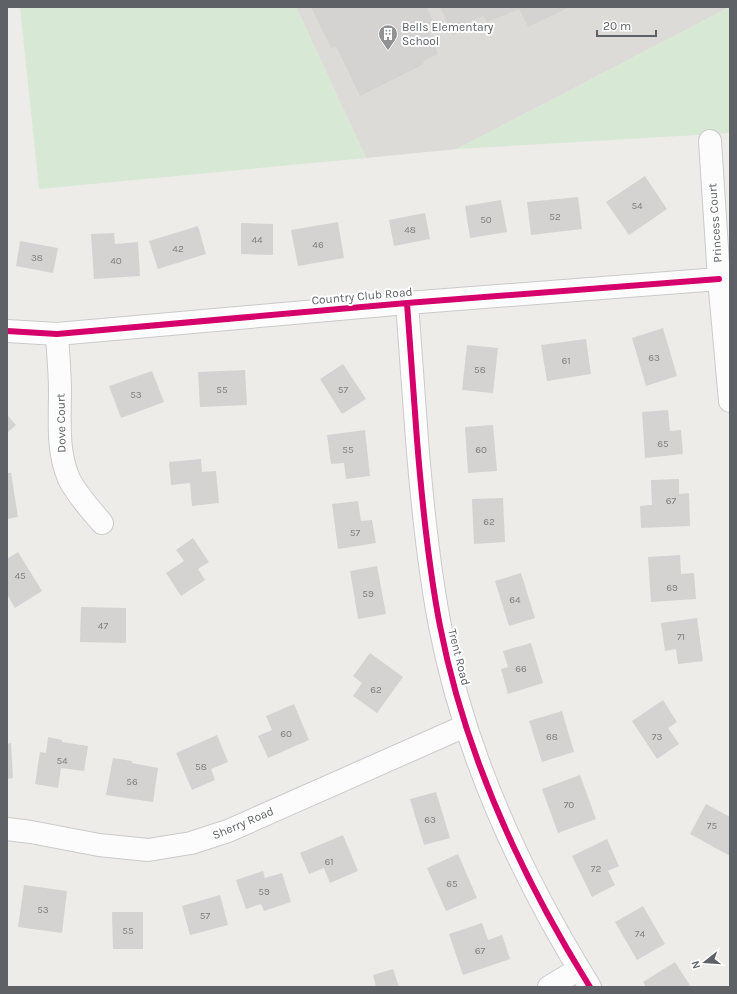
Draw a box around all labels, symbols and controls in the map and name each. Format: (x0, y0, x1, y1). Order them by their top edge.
scale bar (597, 12, 656, 38)
text: 20 m (603, 19, 631, 33)
place label: Bells Elementary School (402, 20, 494, 48)
building icon: Bells Elementary School (377, 23, 399, 51)
street label: Princess Court (705, 182, 725, 263)
house number: 54 (631, 200, 643, 212)
house number: 52 (549, 211, 561, 223)
house number: 50 (480, 214, 492, 226)
house number: 48 (404, 224, 416, 236)
house number: 44 (251, 234, 263, 246)
house number: 46 (312, 239, 324, 251)
house number: 42 (172, 243, 184, 255)
house number: 38 (31, 252, 43, 264)
house number: 40 (110, 255, 122, 267)
street label: Country Club Road (311, 285, 413, 307)
house number: 63 (648, 352, 660, 364)
house number: 61 (561, 355, 571, 367)
house number: 58 (474, 364, 486, 376)
house number: 55 (216, 384, 228, 396)
house number: 57 (338, 384, 348, 396)
house number: 53 (130, 389, 142, 401)
street label: Dove Court (53, 393, 69, 453)
house number: 65 (657, 438, 669, 450)
house number: 55 (342, 444, 354, 456)
house number: 60 (475, 444, 487, 456)
house number: 67 (666, 495, 677, 507)
house number: 62 (483, 516, 495, 528)
house number: 57 (350, 527, 360, 539)
house number: 45 (14, 570, 26, 582)
house number: 69 (666, 582, 678, 594)
house number: 59 (362, 588, 374, 600)
house number: 64 (509, 594, 521, 606)
house number: 47 (98, 620, 108, 632)
street label: Trent Road (445, 627, 473, 687)
house number: 71 (677, 631, 685, 643)
house number: 66 (515, 663, 527, 675)
house number: 62 (370, 684, 382, 696)
house number: 60 (280, 728, 292, 740)
house number: 68 (546, 731, 558, 743)
house number: 73 (652, 731, 662, 743)
house number: 54 (56, 755, 68, 767)
house number: 58 (195, 761, 207, 773)
house number: 56 (126, 776, 138, 788)
house number: 70 (564, 799, 574, 811)
street label: Sherry Road (210, 804, 276, 842)
house number: 63 (424, 814, 436, 826)
house number: 75 (707, 820, 718, 832)
house number: 61 (324, 856, 334, 868)
house number: 72 (591, 863, 601, 875)
house number: 65 (446, 878, 458, 890)
house number: 59 (258, 886, 270, 898)
house number: 53 (37, 904, 49, 916)
house number: 57 (200, 910, 210, 922)
house number: 55 (122, 925, 134, 937)
house number: 74 (635, 928, 646, 940)
north arrow (685, 942, 725, 982)
house number: 67 (475, 945, 486, 957)
text: N (689, 959, 703, 970)

